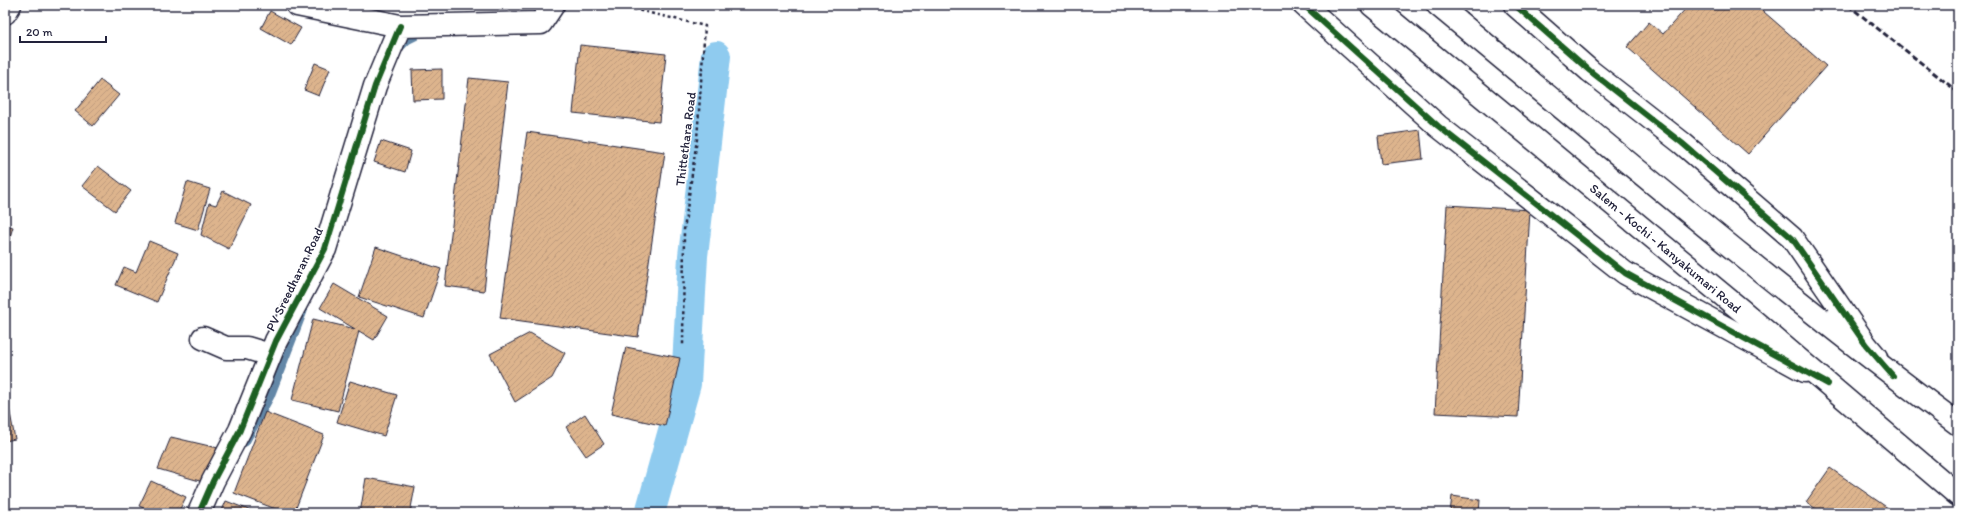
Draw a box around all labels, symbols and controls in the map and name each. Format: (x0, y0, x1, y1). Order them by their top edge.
scale bar (20, 18, 106, 44)
text: 20 m (26, 25, 53, 39)
street label: Thittethara Road (672, 91, 699, 187)
street label: Salem - Kochi - Kanyakumari Road (1587, 181, 1744, 316)
street label: PV Sreedharan Road (263, 225, 326, 334)

